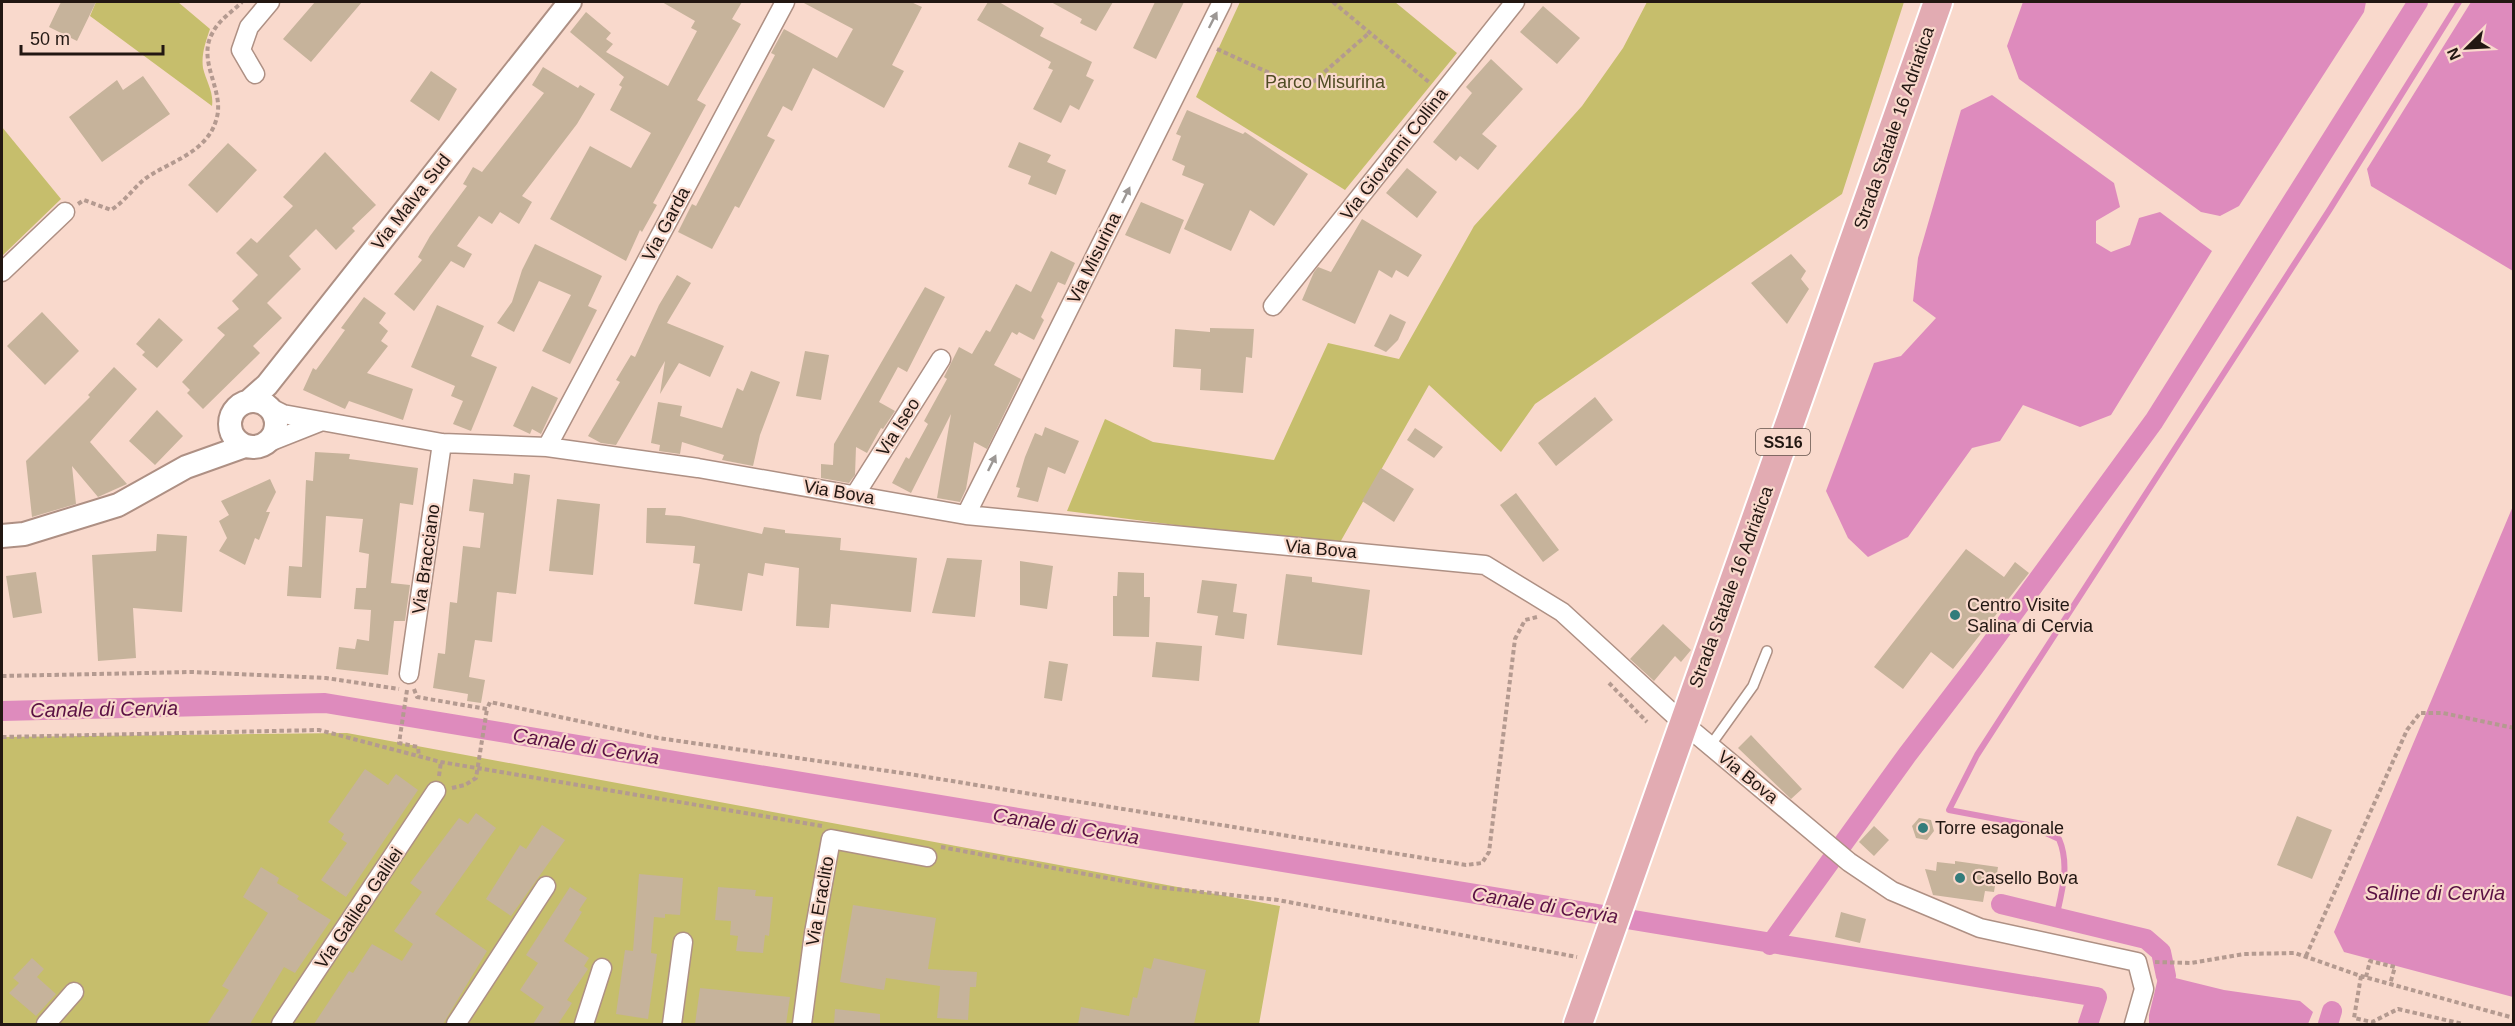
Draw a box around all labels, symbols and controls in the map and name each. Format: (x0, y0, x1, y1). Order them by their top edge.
one-way arrow (1208, 11, 1218, 28)
scale bar (21, 18, 164, 56)
north arrow (2437, 18, 2497, 78)
street label: Strada Statale 16 Adriatica (1850, 23, 1938, 232)
text: 50 m (30, 29, 70, 49)
text: N (2444, 45, 2464, 63)
park label: Parco Misurina (1265, 72, 1386, 92)
street label: Via Giovanni Collina (1336, 83, 1452, 224)
street label: Via Malva Sud (367, 150, 455, 254)
street label: Via Garda (638, 183, 694, 264)
one-way arrow (1122, 186, 1131, 203)
street label: Via Misurina (1063, 208, 1125, 307)
street label: Via Iseo (872, 394, 924, 460)
road number: SS16 (1756, 429, 1810, 455)
one-way arrow (987, 454, 997, 472)
street label: Via Bova (802, 476, 877, 508)
street label: Strada Statale 16 Adriatica (1685, 483, 1777, 691)
street label: Via Bracciano (408, 503, 444, 615)
street label: Via Bova (1284, 536, 1359, 562)
place label: Centro Visite Salina di Cervia (1967, 595, 2094, 636)
marker: Centro Visite Salina di Cervia (1948, 608, 1962, 622)
water label: Canale di Cervia (30, 697, 178, 721)
water label: Canale di Cervia (511, 724, 661, 768)
street label: Via Bova (1714, 747, 1783, 808)
water label: Canale di Cervia (991, 804, 1141, 848)
place label: Torre esagonale (1935, 818, 2064, 838)
marker: Torre esagonale (1916, 821, 1930, 835)
street label: Via Galileo Galilei (311, 844, 407, 972)
street label: Via Eraclito (802, 855, 838, 947)
place label: Casello Bova (1972, 868, 2079, 888)
marker: Casello Bova (1953, 871, 1967, 885)
water label: Saline di Cervia (2365, 882, 2505, 904)
water label: Canale di Cervia (1470, 883, 1620, 927)

